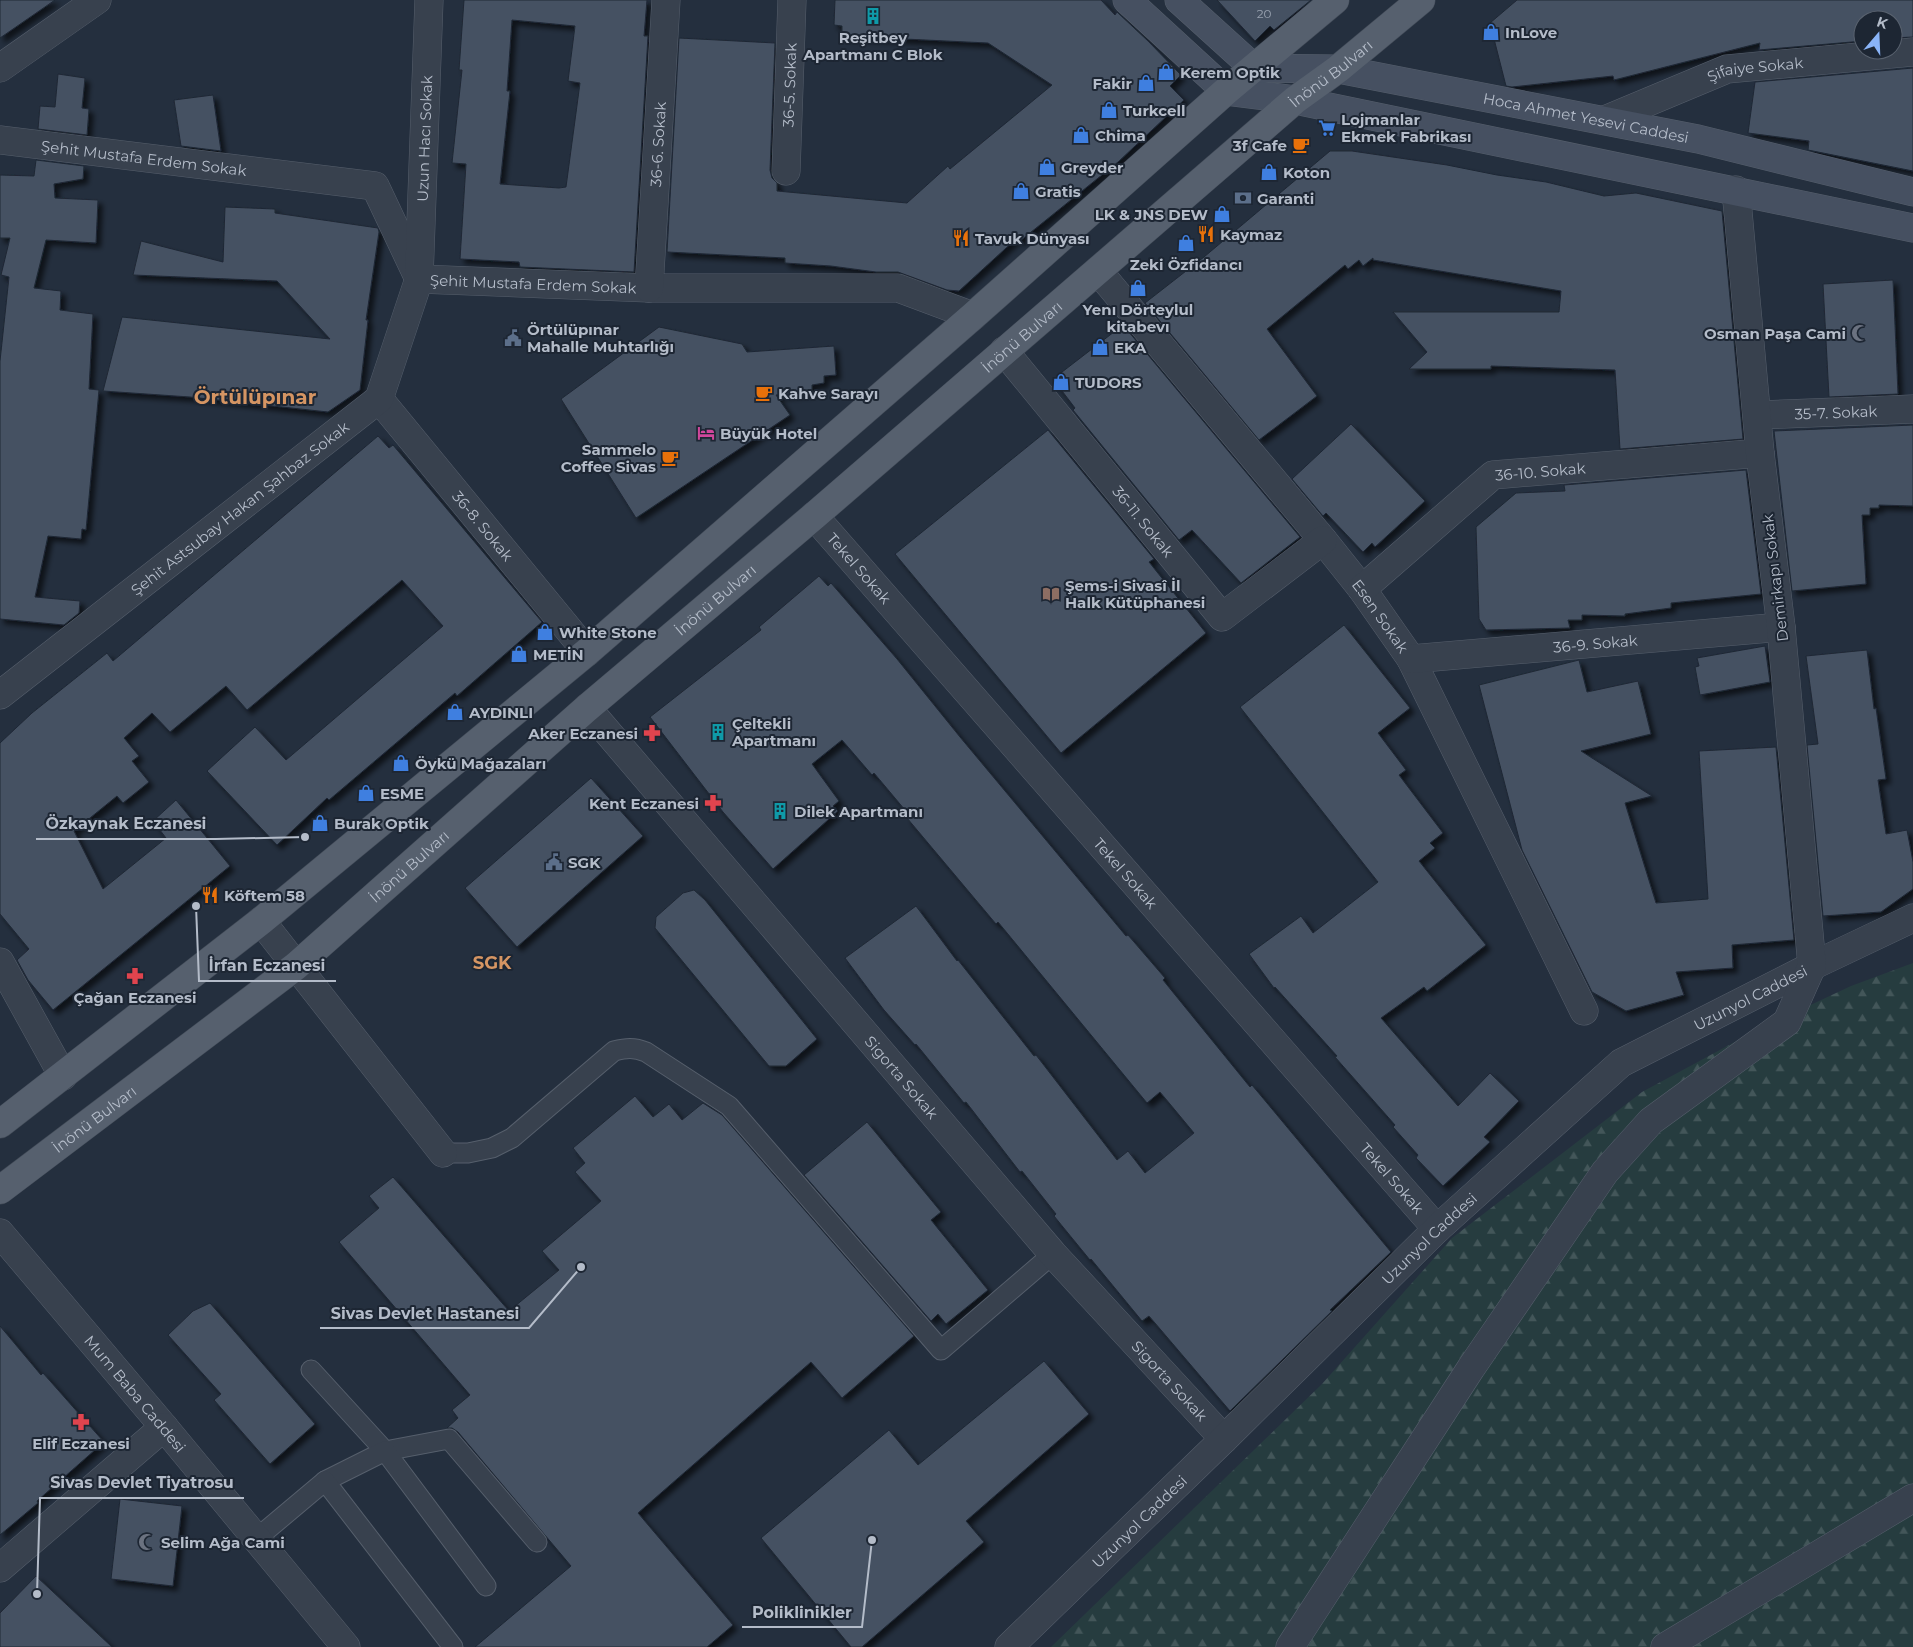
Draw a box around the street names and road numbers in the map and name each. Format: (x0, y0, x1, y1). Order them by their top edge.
street label: İnönü Bulvarı (1285, 35, 1376, 111)
street label: 36-5. Sokak (778, 43, 800, 128)
street label: Şifaiye Sokak (1704, 53, 1804, 86)
street label: Uzun Hacı Sokak (412, 75, 436, 202)
street label: Hoca Ahmet Yesevi Caddesi (1482, 88, 1691, 147)
street label: 36-6. Sokak (645, 101, 669, 187)
street label: Şehit Mustafa Erdem Sokak (40, 136, 248, 180)
street label: Şehit Mustafa Erdem Sokak (430, 270, 637, 297)
street label: İnönü Bulvarı (978, 296, 1066, 376)
street label: 35-7. Sokak (1794, 401, 1878, 423)
street label: Şehit Astsubay Hakan Şahbaz Sokak (127, 417, 352, 599)
street label: 36-10. Sokak (1494, 458, 1586, 484)
street label: 36-11. Sokak (1109, 482, 1178, 561)
street label: 36-8. Sokak (449, 487, 518, 565)
street label: Demirkapı Sokak (1758, 513, 1792, 643)
street label: Tekel Sokak (823, 529, 895, 607)
street label: İnönü Bulvarı (671, 560, 760, 639)
street label: Esen Sokak (1348, 575, 1413, 656)
street label: 36-9. Sokak (1552, 630, 1638, 656)
street label: İnönü Bulvarı (365, 826, 453, 906)
street label: Tekel Sokak (1090, 834, 1162, 912)
street label: Uzunyol Caddesi (1690, 961, 1810, 1034)
street label: Sigorta Sokak (861, 1032, 943, 1122)
street label: İnönü Bulvarı (48, 1081, 140, 1157)
street label: Tekel Sokak (1356, 1139, 1428, 1217)
street label: Uzunyol Caddesi (1377, 1188, 1481, 1288)
street label: Mum Baba Caddesi (81, 1331, 190, 1456)
street label: Sigorta Sokak (1128, 1336, 1212, 1425)
street label: Uzunyol Caddesi (1088, 1471, 1191, 1571)

